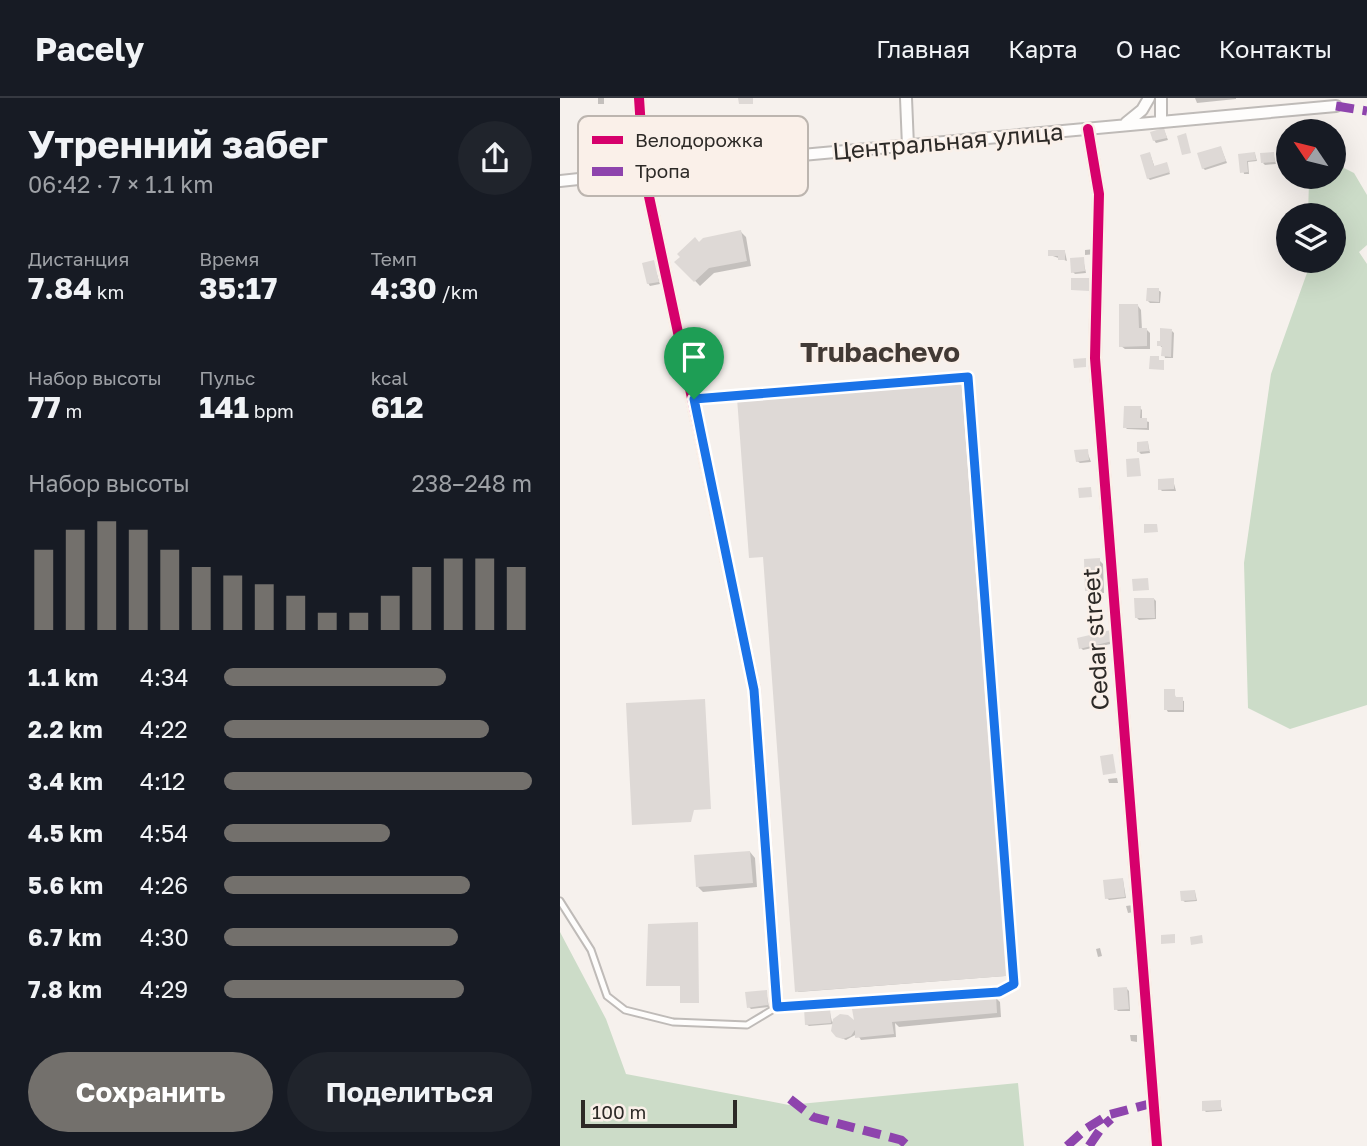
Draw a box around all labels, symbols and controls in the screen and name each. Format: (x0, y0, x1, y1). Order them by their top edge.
text: Pacely (35, 29, 144, 68)
text: Главная (876, 34, 970, 63)
text: Карта (1008, 34, 1078, 63)
text: О нас (1116, 34, 1181, 63)
text: Контакты (1219, 34, 1332, 63)
legend (578, 116, 808, 196)
street label: Центральная улица (831, 116, 1064, 165)
north arrow (1276, 119, 1346, 189)
map controls (1276, 119, 1346, 273)
text: Утренний забег (28, 121, 328, 166)
button: share (458, 121, 532, 195)
text: Велодорожка (635, 128, 763, 151)
text: Тропа (635, 159, 690, 182)
text: 06:42 · 7 × 1.1 km (28, 170, 214, 198)
button: layers (1276, 203, 1346, 273)
text: Дистанция (28, 247, 129, 270)
text: Время (199, 247, 259, 270)
text: Темп (371, 247, 417, 270)
text: 7.84 (28, 270, 92, 306)
text: 35:17 (199, 270, 277, 306)
text: 4:30 (371, 270, 437, 306)
text: km (92, 280, 124, 303)
text: /km (437, 280, 478, 303)
pin (664, 327, 724, 399)
district label: Trubachevo (800, 335, 960, 368)
icon: arrive (675, 338, 713, 376)
text: Набор высоты (28, 366, 162, 389)
text: Пульс (199, 366, 255, 389)
text: kcal (371, 366, 408, 389)
text: 77 (28, 389, 61, 425)
text: 141 (199, 389, 249, 425)
text: 612 (371, 389, 423, 425)
text: m (61, 399, 82, 422)
text: bpm (249, 399, 294, 422)
text: Набор высоты (28, 469, 190, 497)
text: 238–248 m (411, 469, 532, 497)
street label: Cedar street (1075, 567, 1114, 711)
text: 1.1 km (28, 663, 98, 691)
text: 4:34 (140, 663, 188, 691)
text: 2.2 km (28, 715, 103, 743)
text: 4:22 (140, 715, 188, 743)
text: 3.4 km (28, 767, 103, 795)
text: 4:12 (140, 767, 185, 795)
text: 4.5 km (28, 819, 103, 847)
text: 4:54 (140, 819, 188, 847)
text: 5.6 km (28, 871, 103, 899)
text: 4:26 (140, 871, 188, 899)
text: 6.7 km (28, 923, 102, 951)
text: 4:30 (140, 923, 189, 951)
text: 7.8 km (28, 975, 102, 1003)
text: 4:29 (140, 975, 188, 1003)
button: Сохранить (28, 1052, 273, 1132)
button: Поделиться (287, 1052, 532, 1132)
scale bar (581, 1097, 737, 1129)
text: 100 m (592, 1100, 646, 1123)

